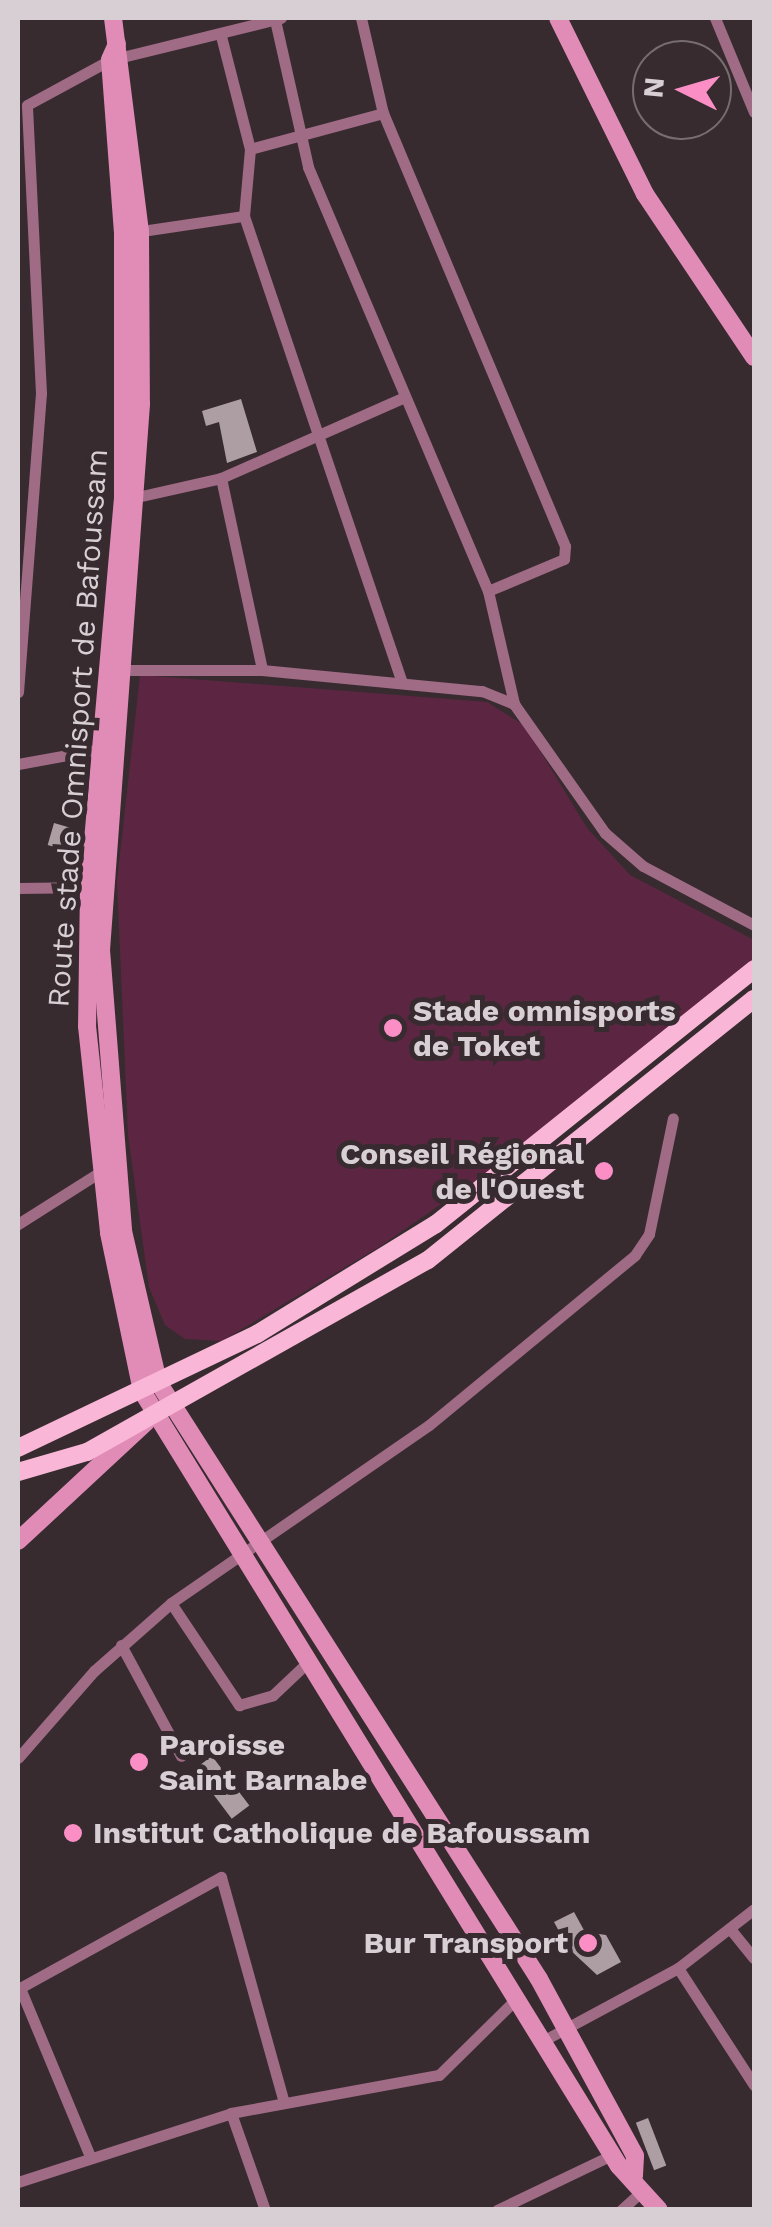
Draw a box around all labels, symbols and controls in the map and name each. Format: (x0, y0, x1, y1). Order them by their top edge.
north arrow (632, 40, 732, 140)
text: N (636, 76, 671, 99)
street label: Route stade Omnisport de Bafoussam (41, 448, 115, 1008)
place label: Stade omnisports de Toket (413, 993, 676, 1064)
marker: Stade omnisports de Toket (382, 1017, 404, 1039)
place label: Conseil Régional de l'Ouest (339, 1136, 584, 1206)
marker: Conseil Régional de l'Ouest (593, 1160, 615, 1182)
place label: Paroisse Saint Barnabe (159, 1727, 367, 1798)
marker: Paroisse Saint Barnabe (128, 1751, 150, 1773)
place label: Institut Catholique de Bafoussam (93, 1815, 590, 1851)
marker: Institut Catholique de Bafoussam (62, 1822, 84, 1844)
place label: Bur Transport (363, 1925, 568, 1961)
marker: Bur Transport (577, 1932, 599, 1954)

